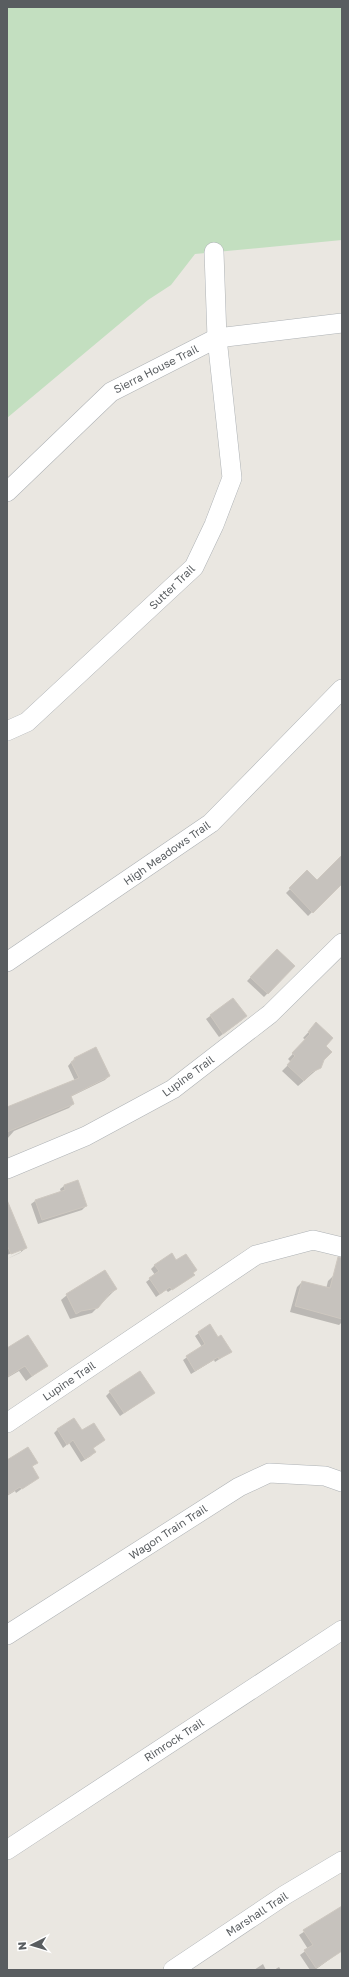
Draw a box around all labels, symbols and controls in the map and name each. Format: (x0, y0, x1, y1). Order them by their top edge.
street label: Sierra House Trail (111, 341, 201, 395)
street label: Sutter Trail (146, 561, 198, 612)
street label: High Meadows Trail (121, 817, 213, 887)
street label: Lupine Trail (159, 1052, 217, 1099)
street label: Lupine Trail (40, 1358, 98, 1403)
street label: Wagon Train Trail (126, 1501, 210, 1562)
street label: Rimrock Trail (141, 1715, 206, 1764)
street label: Marshall Trail (223, 1888, 291, 1938)
north arrow (12, 1925, 52, 1965)
text: N (15, 1941, 28, 1951)

